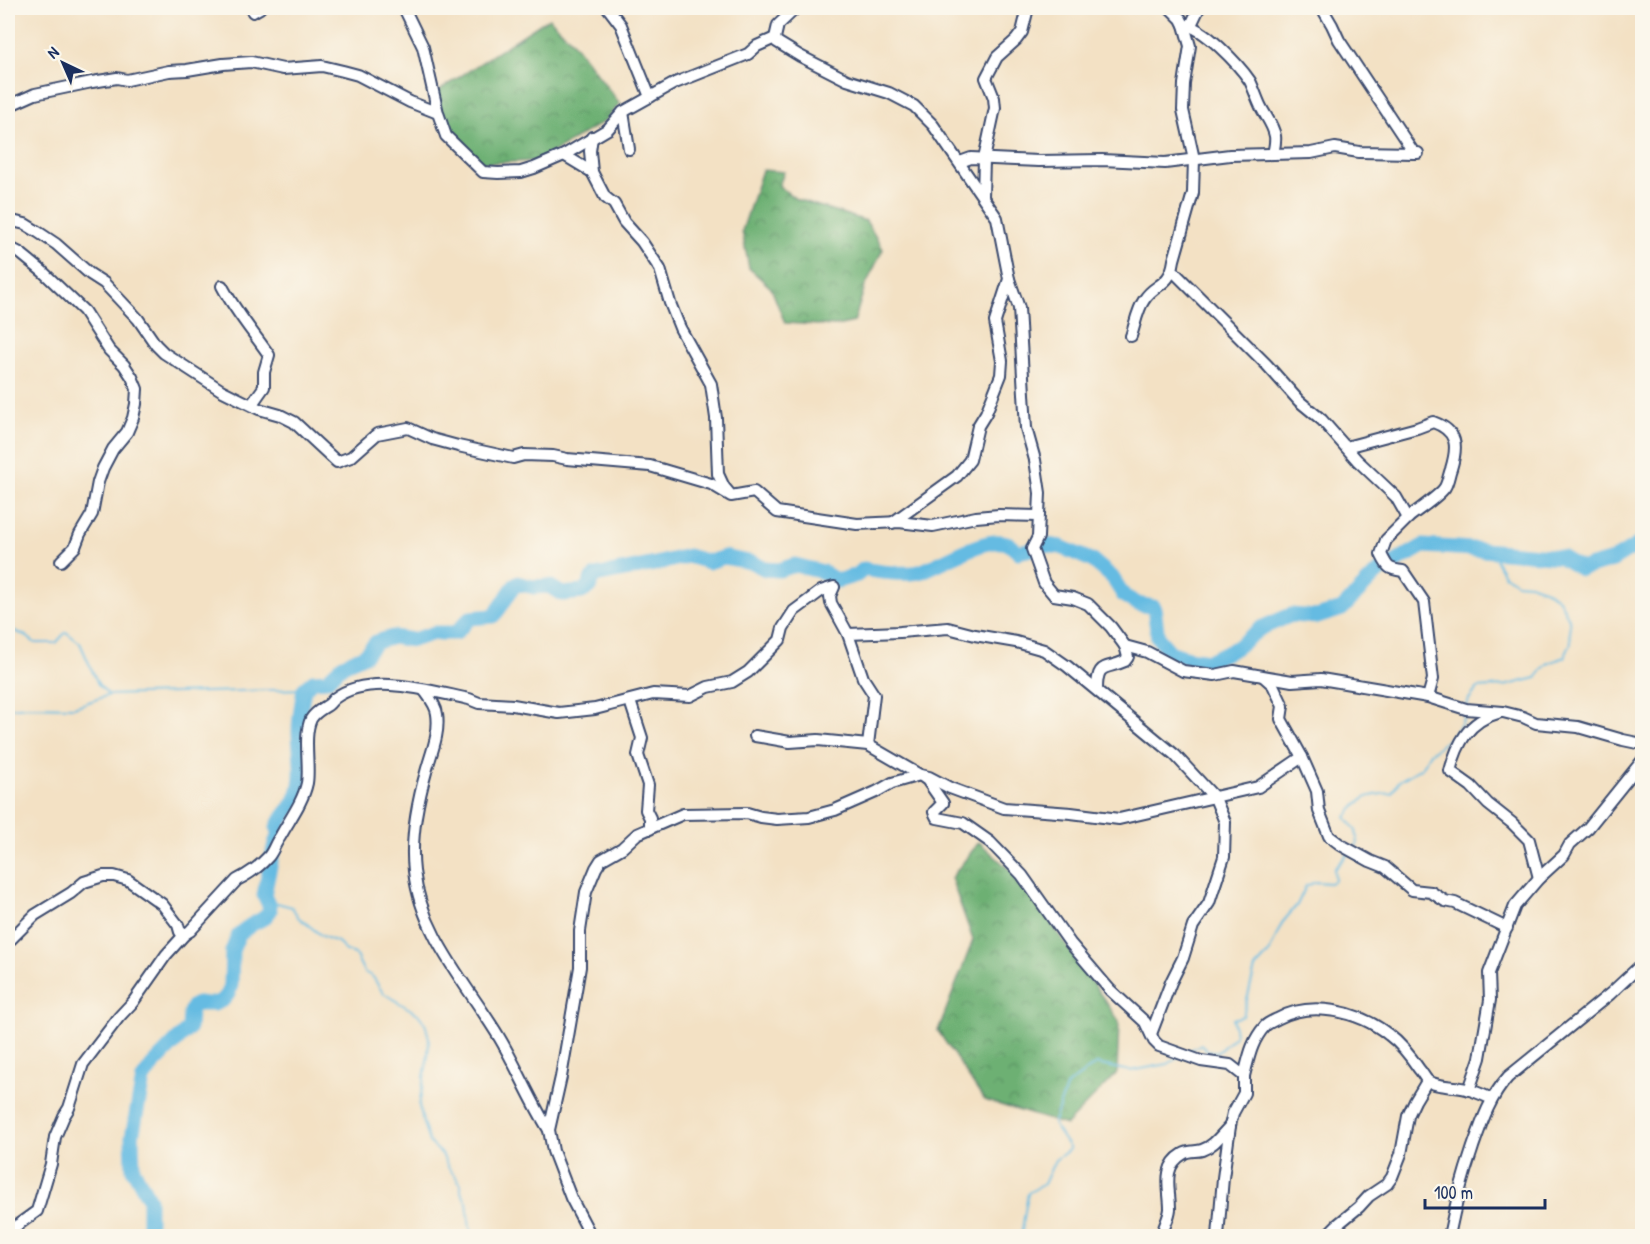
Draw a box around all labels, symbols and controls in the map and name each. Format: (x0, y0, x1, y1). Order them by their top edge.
north arrow (33, 33, 93, 93)
text: N (42, 41, 64, 63)
scale bar (1425, 1172, 1545, 1210)
text: 100 m (1434, 1180, 1473, 1205)

